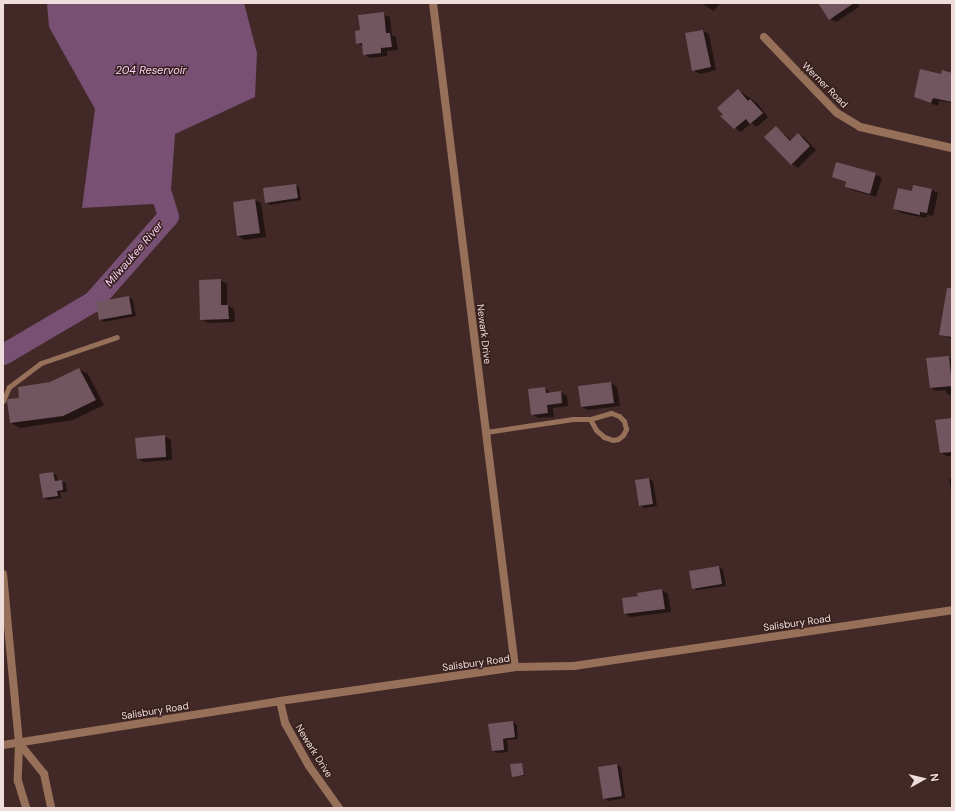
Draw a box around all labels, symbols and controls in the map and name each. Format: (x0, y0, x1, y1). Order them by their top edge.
street label: Werner Road (800, 60, 850, 110)
water label: 204 Reservoir (115, 63, 187, 77)
water label: Milwaukee River (102, 219, 166, 289)
street label: Newark Drive (474, 303, 494, 365)
street label: Salisbury Road (762, 612, 832, 634)
street label: Salisbury Road (441, 652, 511, 674)
street label: Salisbury Road (120, 700, 190, 722)
street label: Newark Drive (293, 722, 335, 780)
north arrow (903, 759, 943, 799)
text: N (927, 772, 942, 782)

